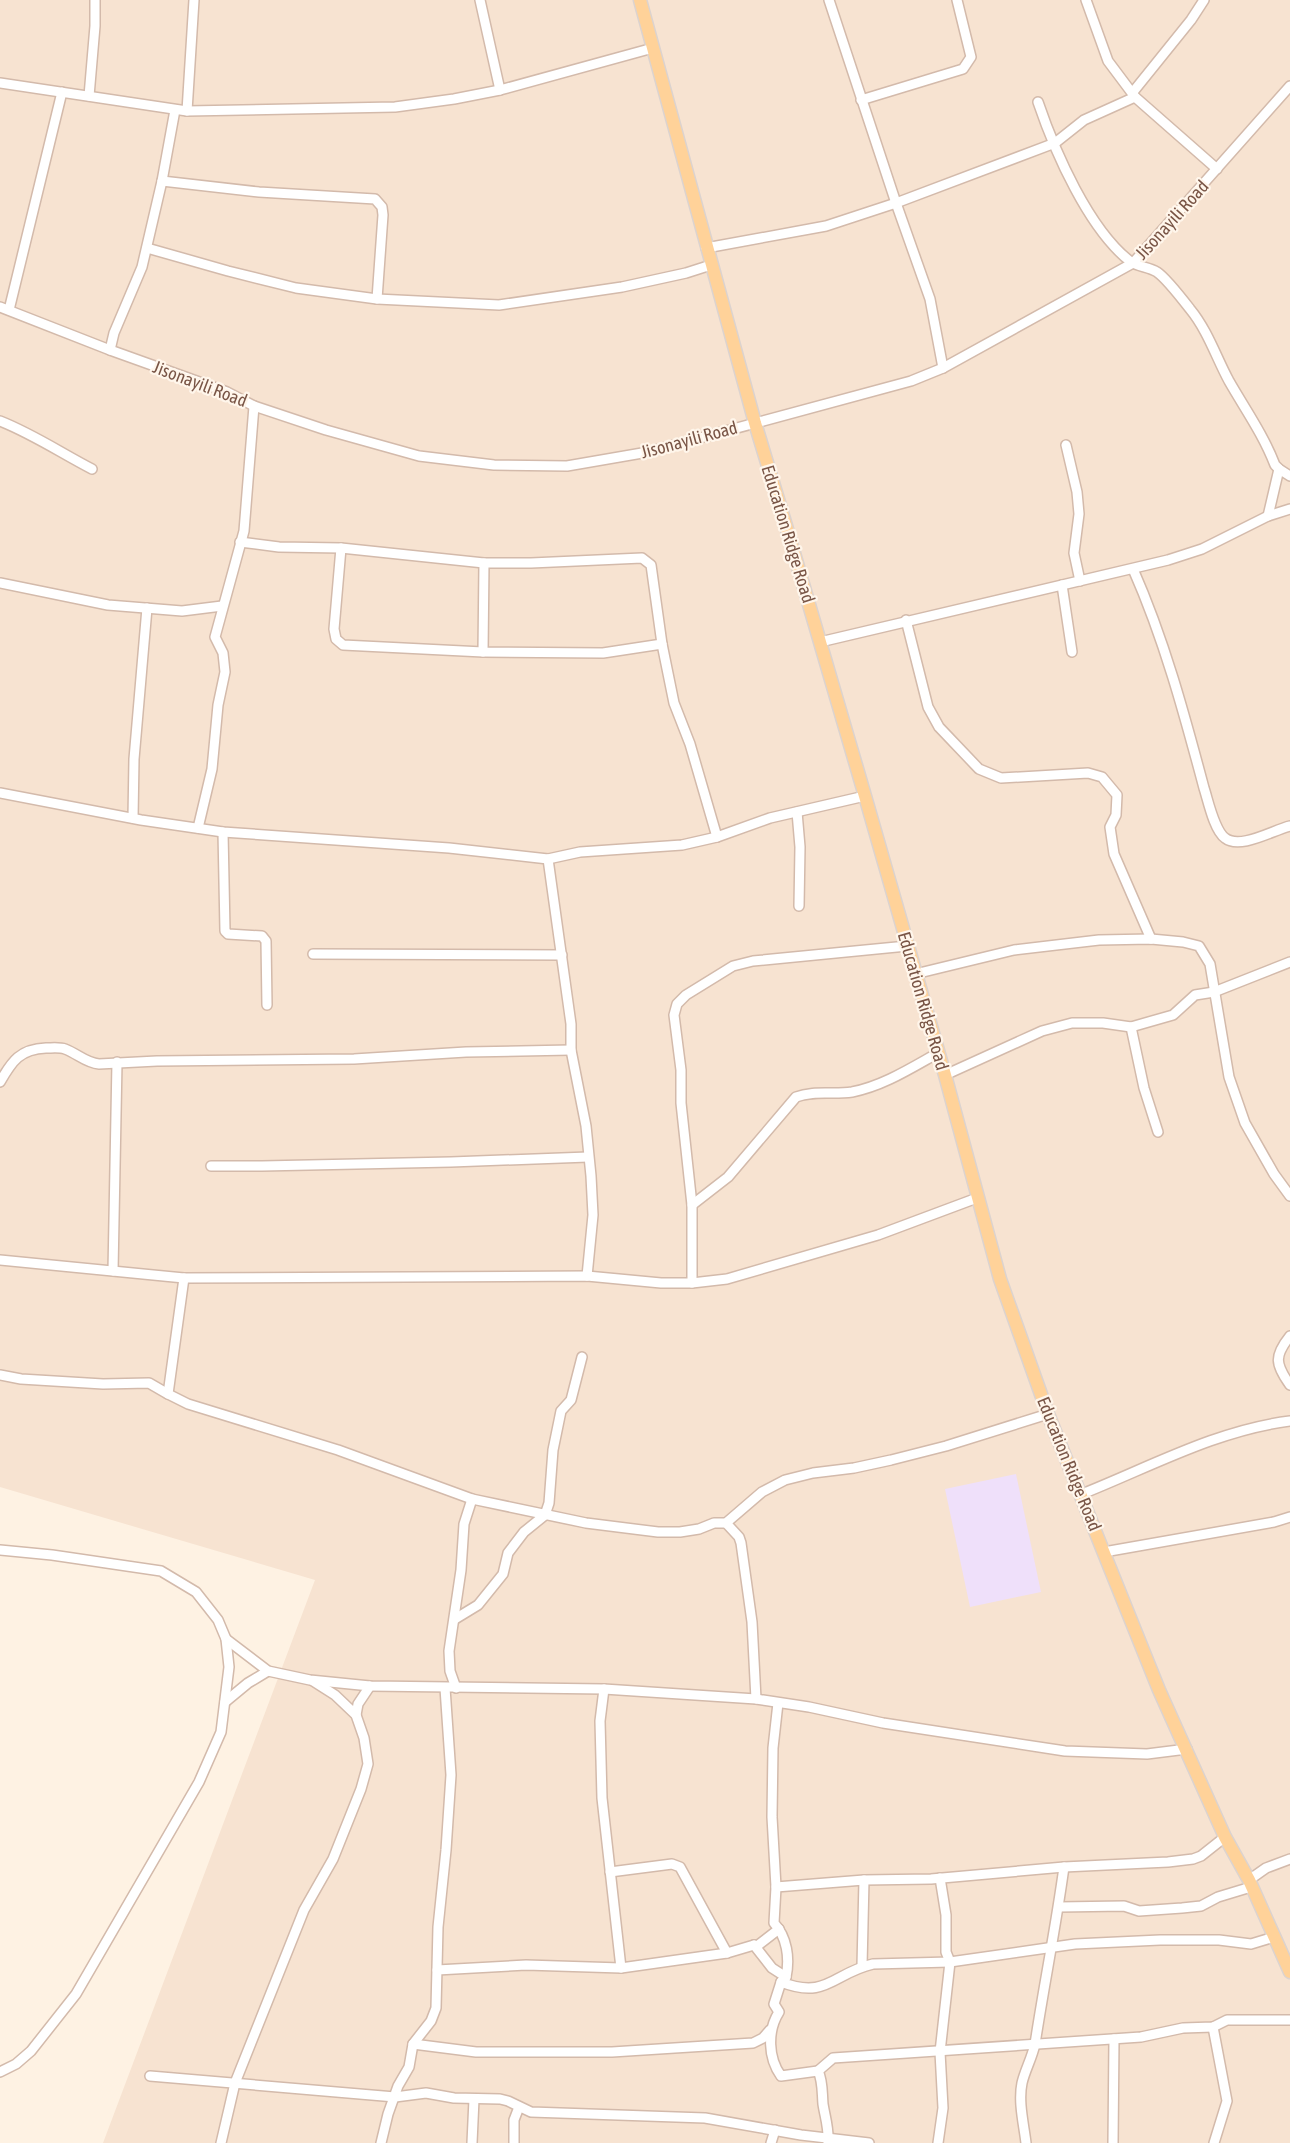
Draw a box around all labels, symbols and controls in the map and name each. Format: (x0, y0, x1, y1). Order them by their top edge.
street label: Jisonayili Road (1131, 176, 1213, 264)
street label: Jisonayili Road (150, 356, 250, 411)
street label: Jisonayili Road (638, 417, 739, 462)
street label: Education Ridge Road (758, 462, 819, 605)
street label: Education Ridge Road (894, 929, 953, 1072)
street label: Education Ridge Road (1033, 1394, 1106, 1534)

